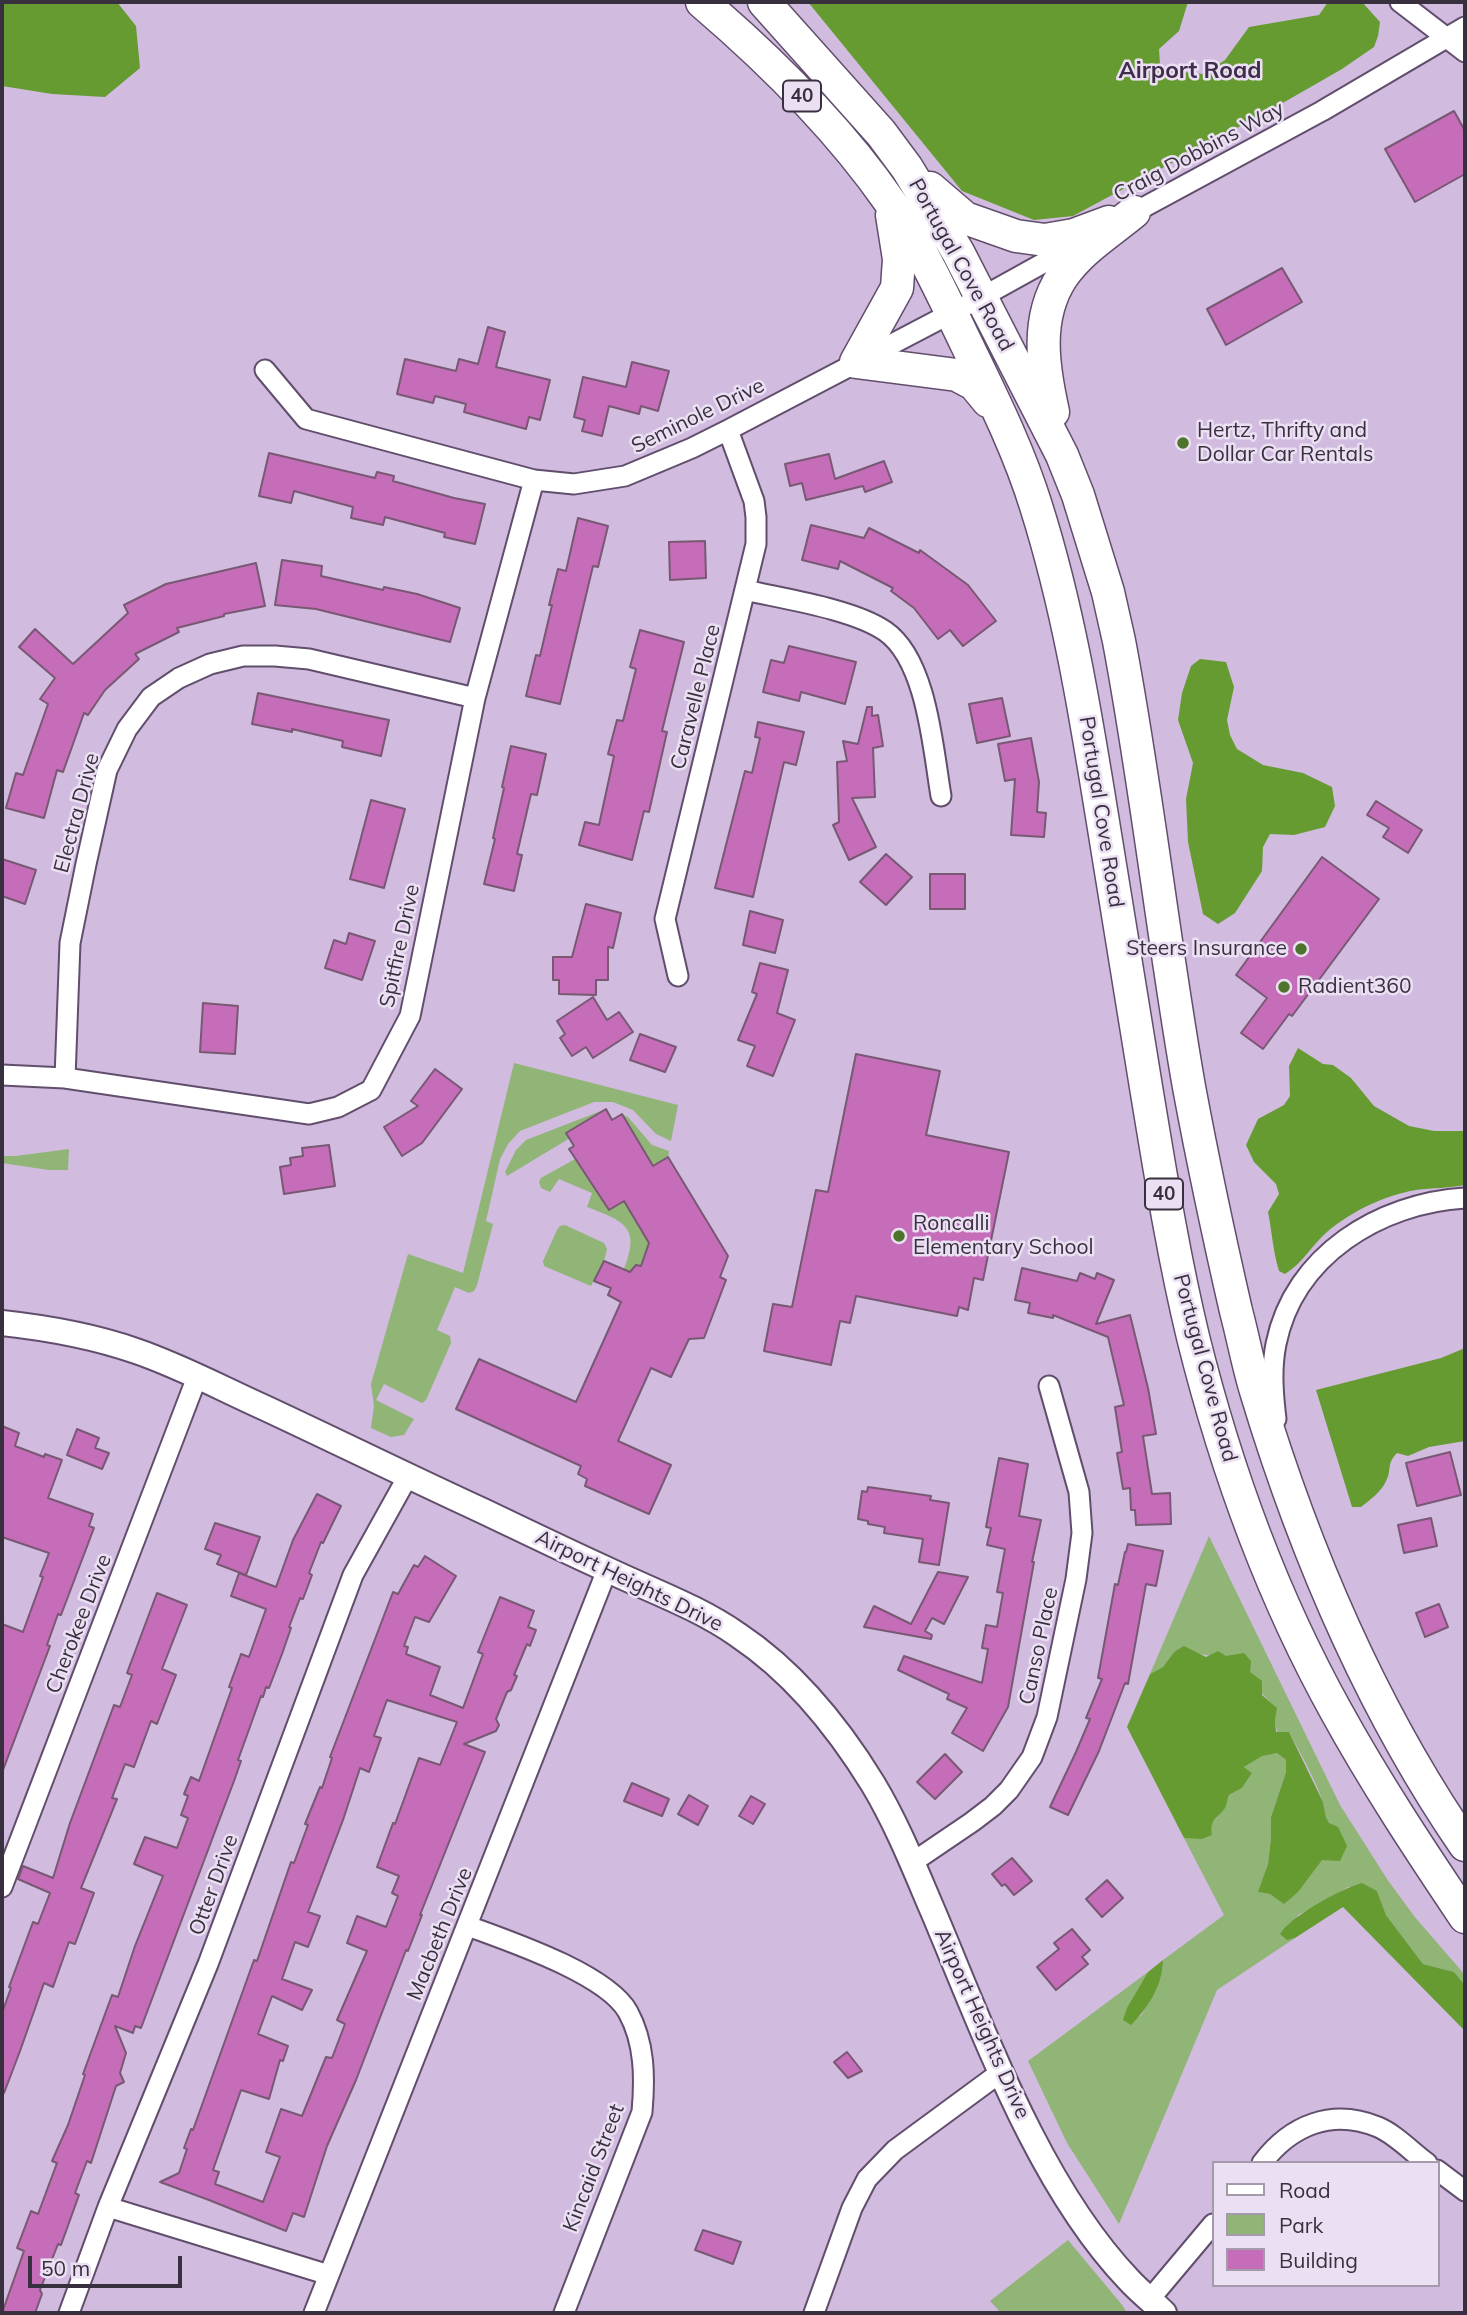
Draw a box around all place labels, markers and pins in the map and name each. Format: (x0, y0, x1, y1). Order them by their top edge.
place label: Hertz, Thrifty and Dollar Car Rentals (1197, 418, 1373, 468)
marker: Hertz, Thrifty and Dollar Car Rentals (1175, 435, 1191, 451)
place label: Steers Insurance (1126, 936, 1287, 962)
marker: Steers Insurance (1293, 941, 1309, 957)
place label: Radient360 (1298, 974, 1412, 1000)
marker: Radient360 (1276, 979, 1292, 995)
place label: Roncalli Elementary School (913, 1211, 1094, 1261)
marker: Roncalli Elementary School (891, 1228, 907, 1244)

